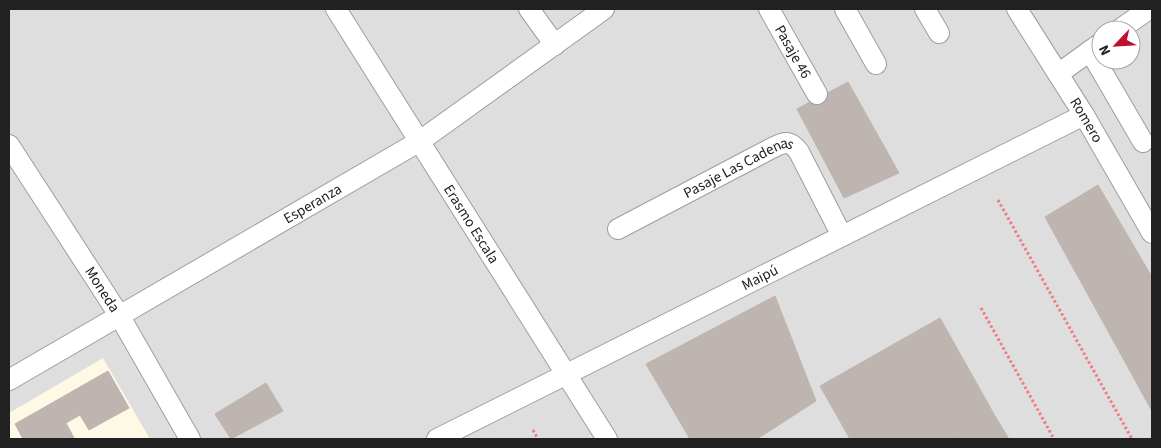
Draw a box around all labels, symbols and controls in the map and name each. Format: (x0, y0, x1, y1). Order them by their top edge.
north arrow (1091, 20, 1141, 70)
street label: Pasaje 46 (770, 21, 817, 82)
text: N (1094, 42, 1116, 59)
street label: Romero (1065, 93, 1108, 147)
street label: Pasaje Las Cadenas (680, 132, 798, 203)
street label: Esperanza (279, 178, 345, 229)
street label: Erasmo Escala (439, 180, 504, 268)
street label: Maipú (738, 259, 782, 295)
street label: Moneda (80, 262, 125, 316)

